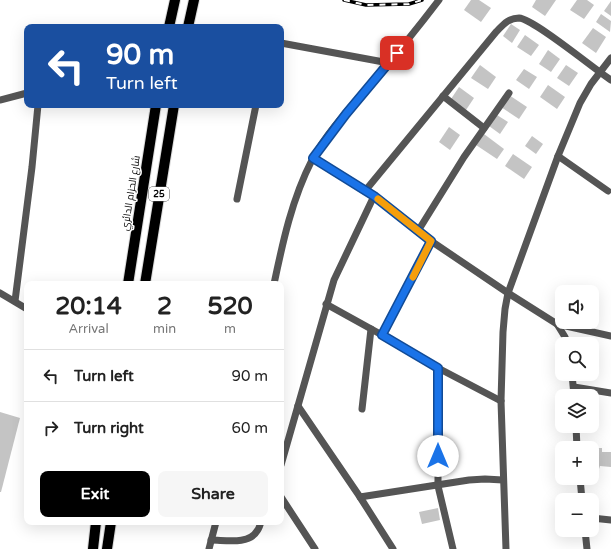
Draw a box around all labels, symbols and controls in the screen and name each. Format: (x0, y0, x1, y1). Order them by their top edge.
pin (380, 36, 414, 70)
text: 90 m (106, 38, 174, 72)
icon: left (40, 40, 92, 92)
icon: arrive (386, 42, 408, 64)
text: Turn left (106, 72, 178, 94)
street label: شارع الحزام الدائري (119, 155, 144, 232)
road number: 25 (149, 187, 169, 201)
map controls (555, 285, 599, 537)
button: sound (555, 285, 599, 329)
text: 20:14 (55, 292, 122, 321)
text: 2 (157, 292, 172, 321)
text: 520 (207, 292, 253, 321)
text: Arrival (68, 321, 109, 337)
text: min (153, 321, 176, 337)
text: m (224, 321, 236, 337)
button: search (555, 337, 599, 381)
icon: left (40, 365, 62, 387)
text: Turn left (74, 367, 134, 385)
text: 90 m (231, 367, 268, 385)
button: layers (555, 389, 599, 433)
icon: right (40, 417, 62, 439)
text: Turn right (74, 419, 144, 437)
text: 60 m (231, 419, 268, 437)
position arrow (417, 435, 459, 477)
button: + (555, 441, 599, 485)
button: Exit (40, 471, 150, 517)
button: Share (158, 471, 268, 517)
button: − (555, 493, 599, 537)

